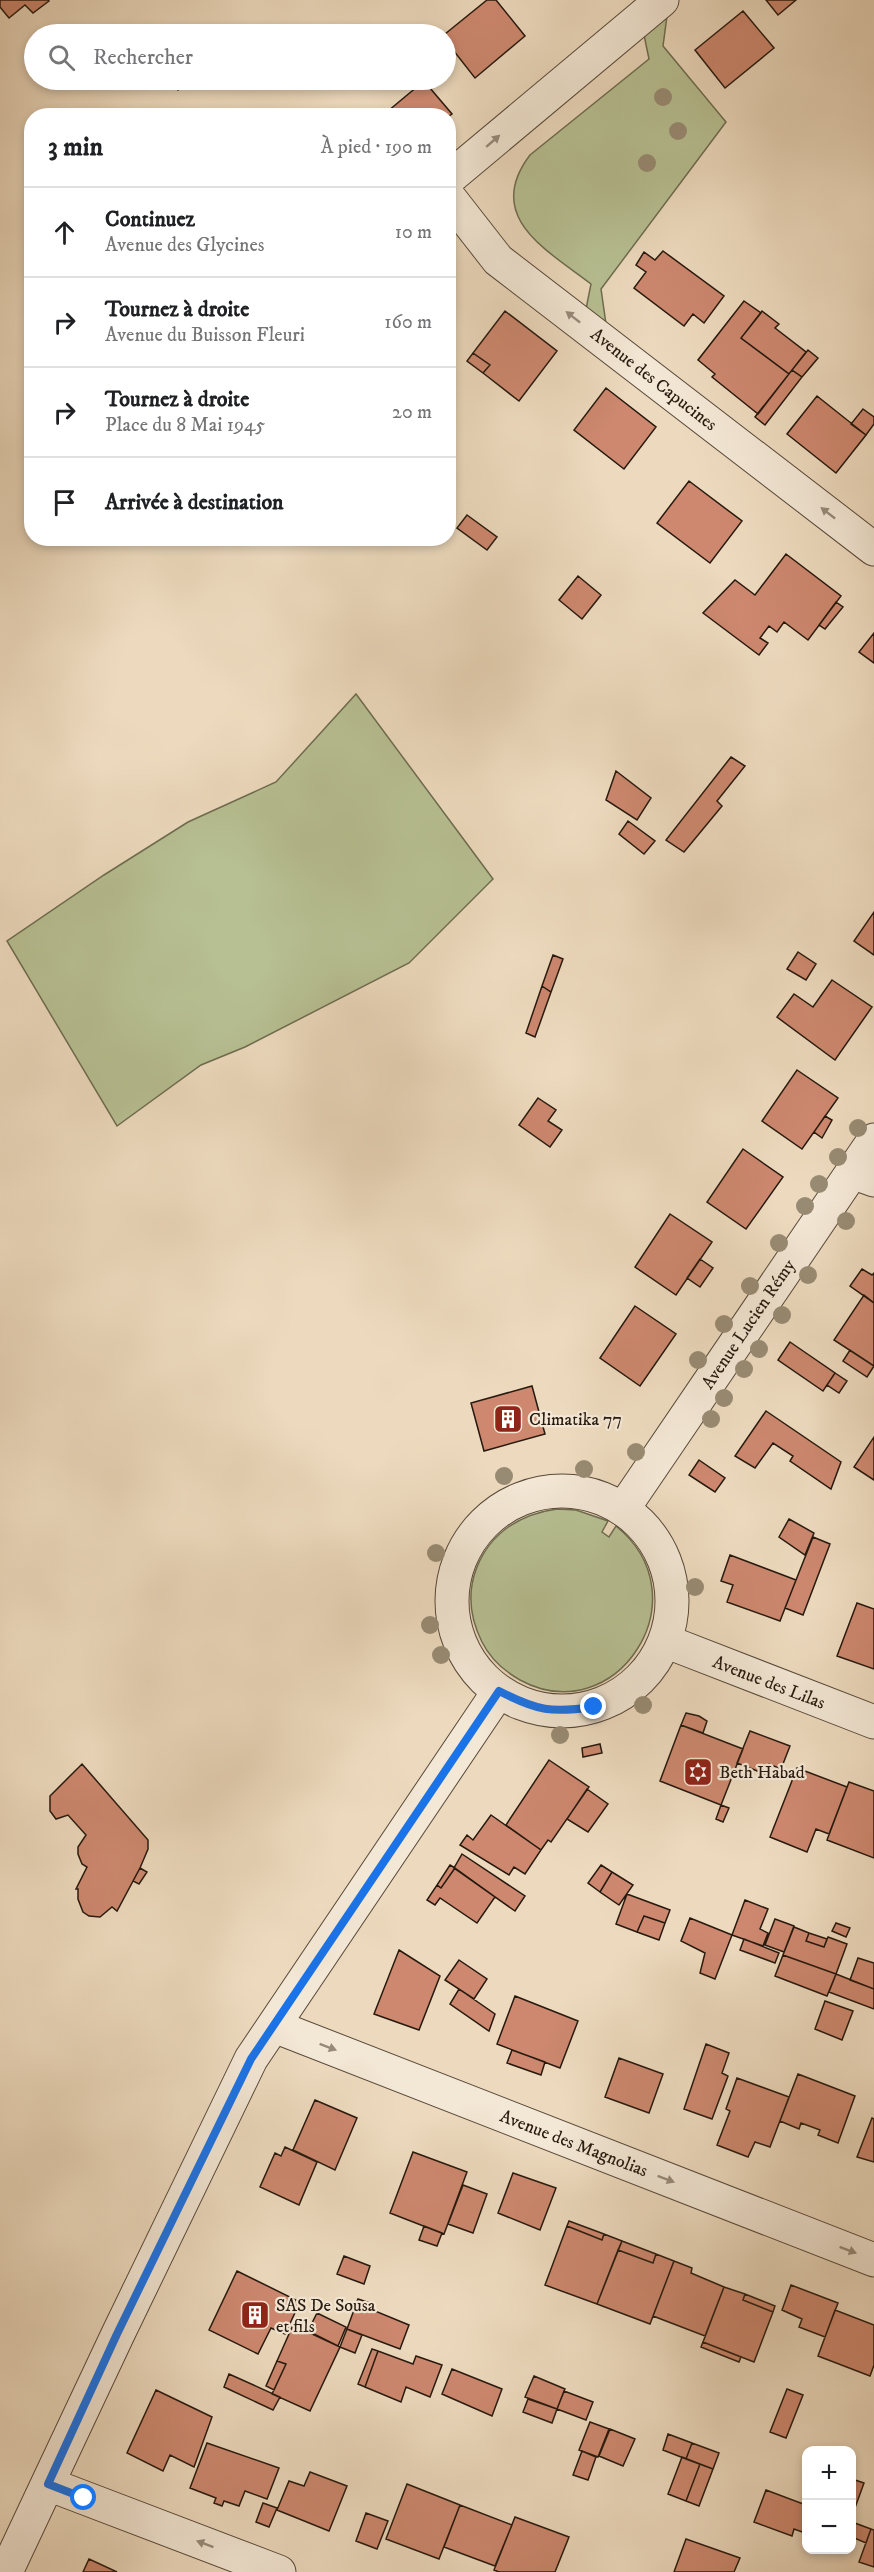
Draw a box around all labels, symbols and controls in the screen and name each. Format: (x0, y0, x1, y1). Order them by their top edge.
search box (24, 24, 456, 90)
icon: search (45, 41, 78, 74)
text: Rechercher (93, 44, 193, 71)
text: 3 min (48, 131, 103, 164)
one-way arrow (485, 134, 501, 147)
text: À pied · 190 m (321, 135, 432, 160)
text: Continuez (105, 206, 195, 233)
icon: ahead (48, 216, 81, 249)
text: 10 m (395, 220, 432, 245)
text: Avenue des Glycines (105, 233, 264, 258)
text: Tournez à droite (105, 296, 249, 323)
icon: right (48, 306, 81, 339)
text: 160 m (384, 310, 432, 335)
one-way arrow (565, 311, 581, 324)
text: Avenue du Buisson Fleuri (105, 323, 305, 348)
street label: Avenue des Capucines (586, 324, 721, 436)
text: Tournez à droite (105, 386, 249, 413)
icon: right (48, 396, 81, 429)
text: 20 m (392, 400, 432, 425)
text: Place du 8 Mai 1945 (105, 413, 265, 438)
icon: arrive (48, 486, 81, 519)
text: Arrivée à destination (105, 489, 284, 516)
one-way arrow (820, 507, 836, 519)
street label: Avenue Lucien Rémy (697, 1255, 801, 1394)
building icon: Climatika 77 (492, 1403, 524, 1435)
place label: Climatika 77 (529, 1409, 622, 1431)
street label: Avenue des Lilas (709, 1651, 828, 1714)
route end (580, 1693, 606, 1719)
synagogue icon: Beth Habad (682, 1756, 714, 1788)
place label: Beth Habad (719, 1762, 805, 1784)
one-way arrow (319, 2043, 337, 2052)
street label: Avenue des Magnolias (497, 2106, 651, 2182)
one-way arrow (657, 2175, 675, 2184)
one-way arrow (839, 2246, 857, 2255)
place label: SAS De Sousa et fils (276, 2295, 376, 2338)
building icon: SAS De Sousa et fils (239, 2299, 271, 2331)
map controls (802, 2446, 856, 2554)
button: + (802, 2446, 856, 2500)
route start (70, 2484, 96, 2510)
button: − (802, 2500, 856, 2554)
one-way arrow (196, 2538, 214, 2548)

